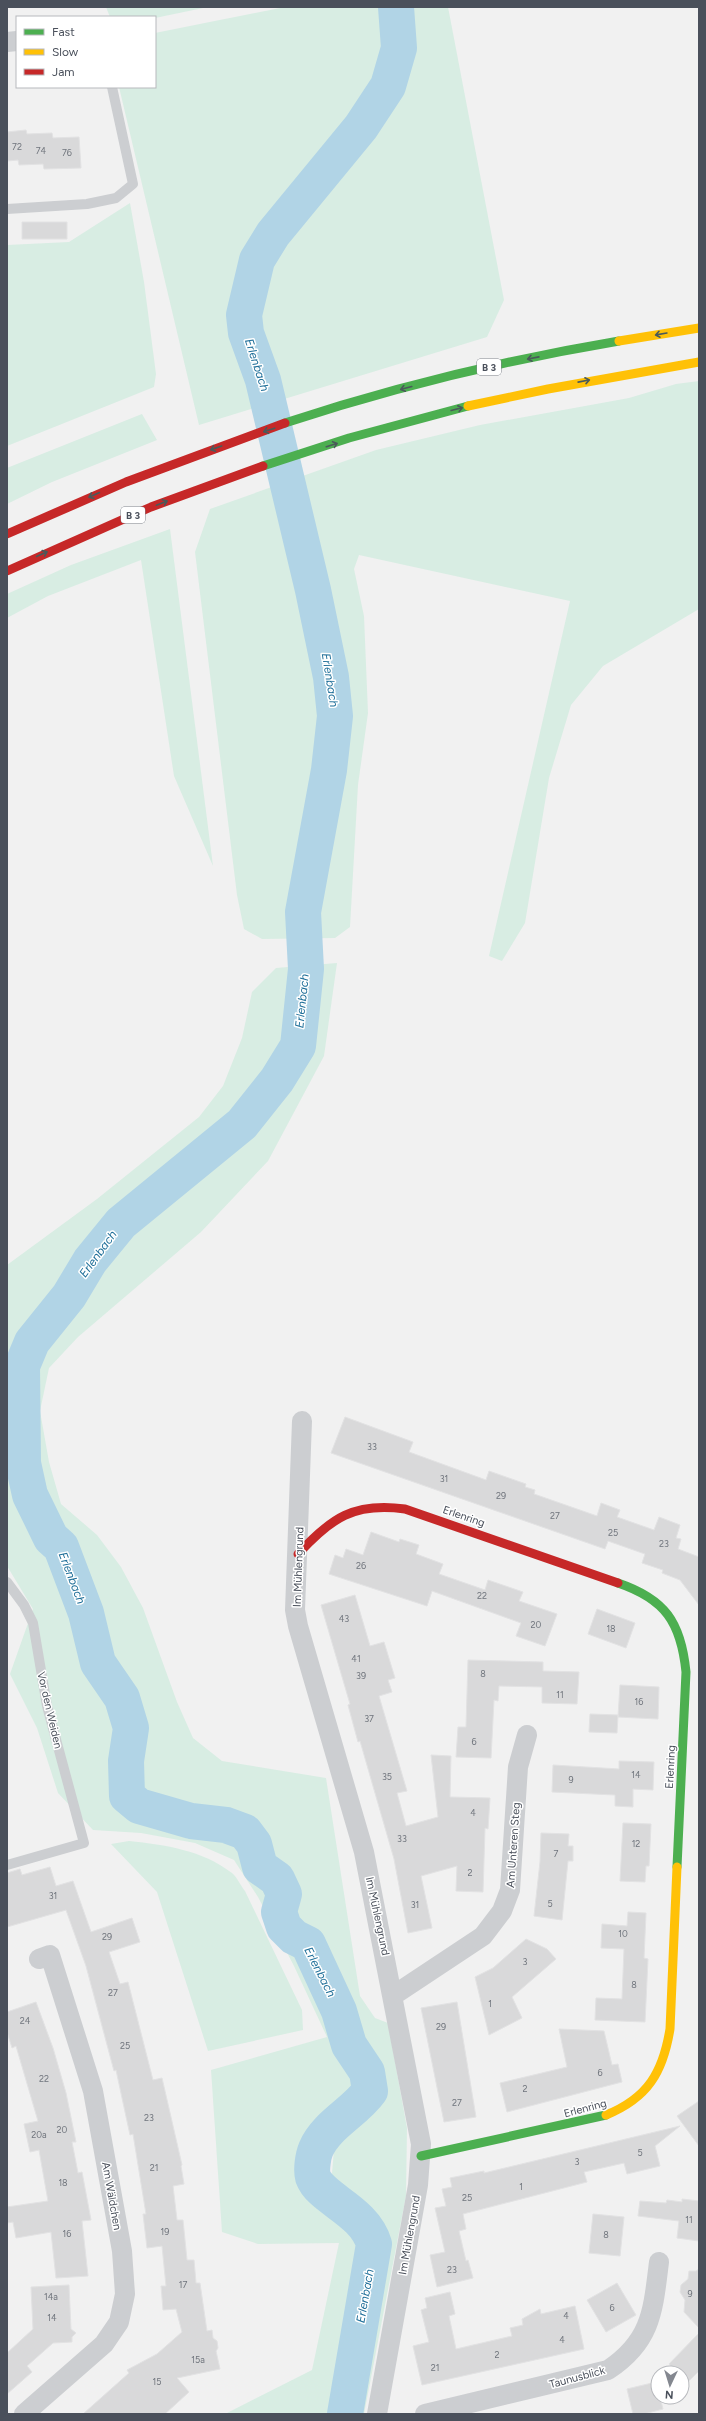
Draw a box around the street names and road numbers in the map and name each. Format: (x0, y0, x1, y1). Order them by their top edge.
road number: B 3 (477, 359, 501, 375)
road number: B 3 (121, 507, 145, 523)
street label: Erlenring (441, 1503, 487, 1530)
street label: Im Mühlengrund (291, 1527, 306, 1607)
street label: Vor den Weiden (34, 1670, 65, 1750)
street label: Erlenring (663, 1745, 678, 1789)
street label: Am Unteren Steg (504, 1802, 523, 1888)
street label: Im Mühlengrund (363, 1876, 392, 1957)
street label: Erlenring (562, 2097, 608, 2120)
street label: Am Wäldchen (99, 2161, 124, 2231)
street label: Im Mühlengrund (396, 2195, 423, 2276)
street label: Taunusblick (548, 2364, 607, 2391)

